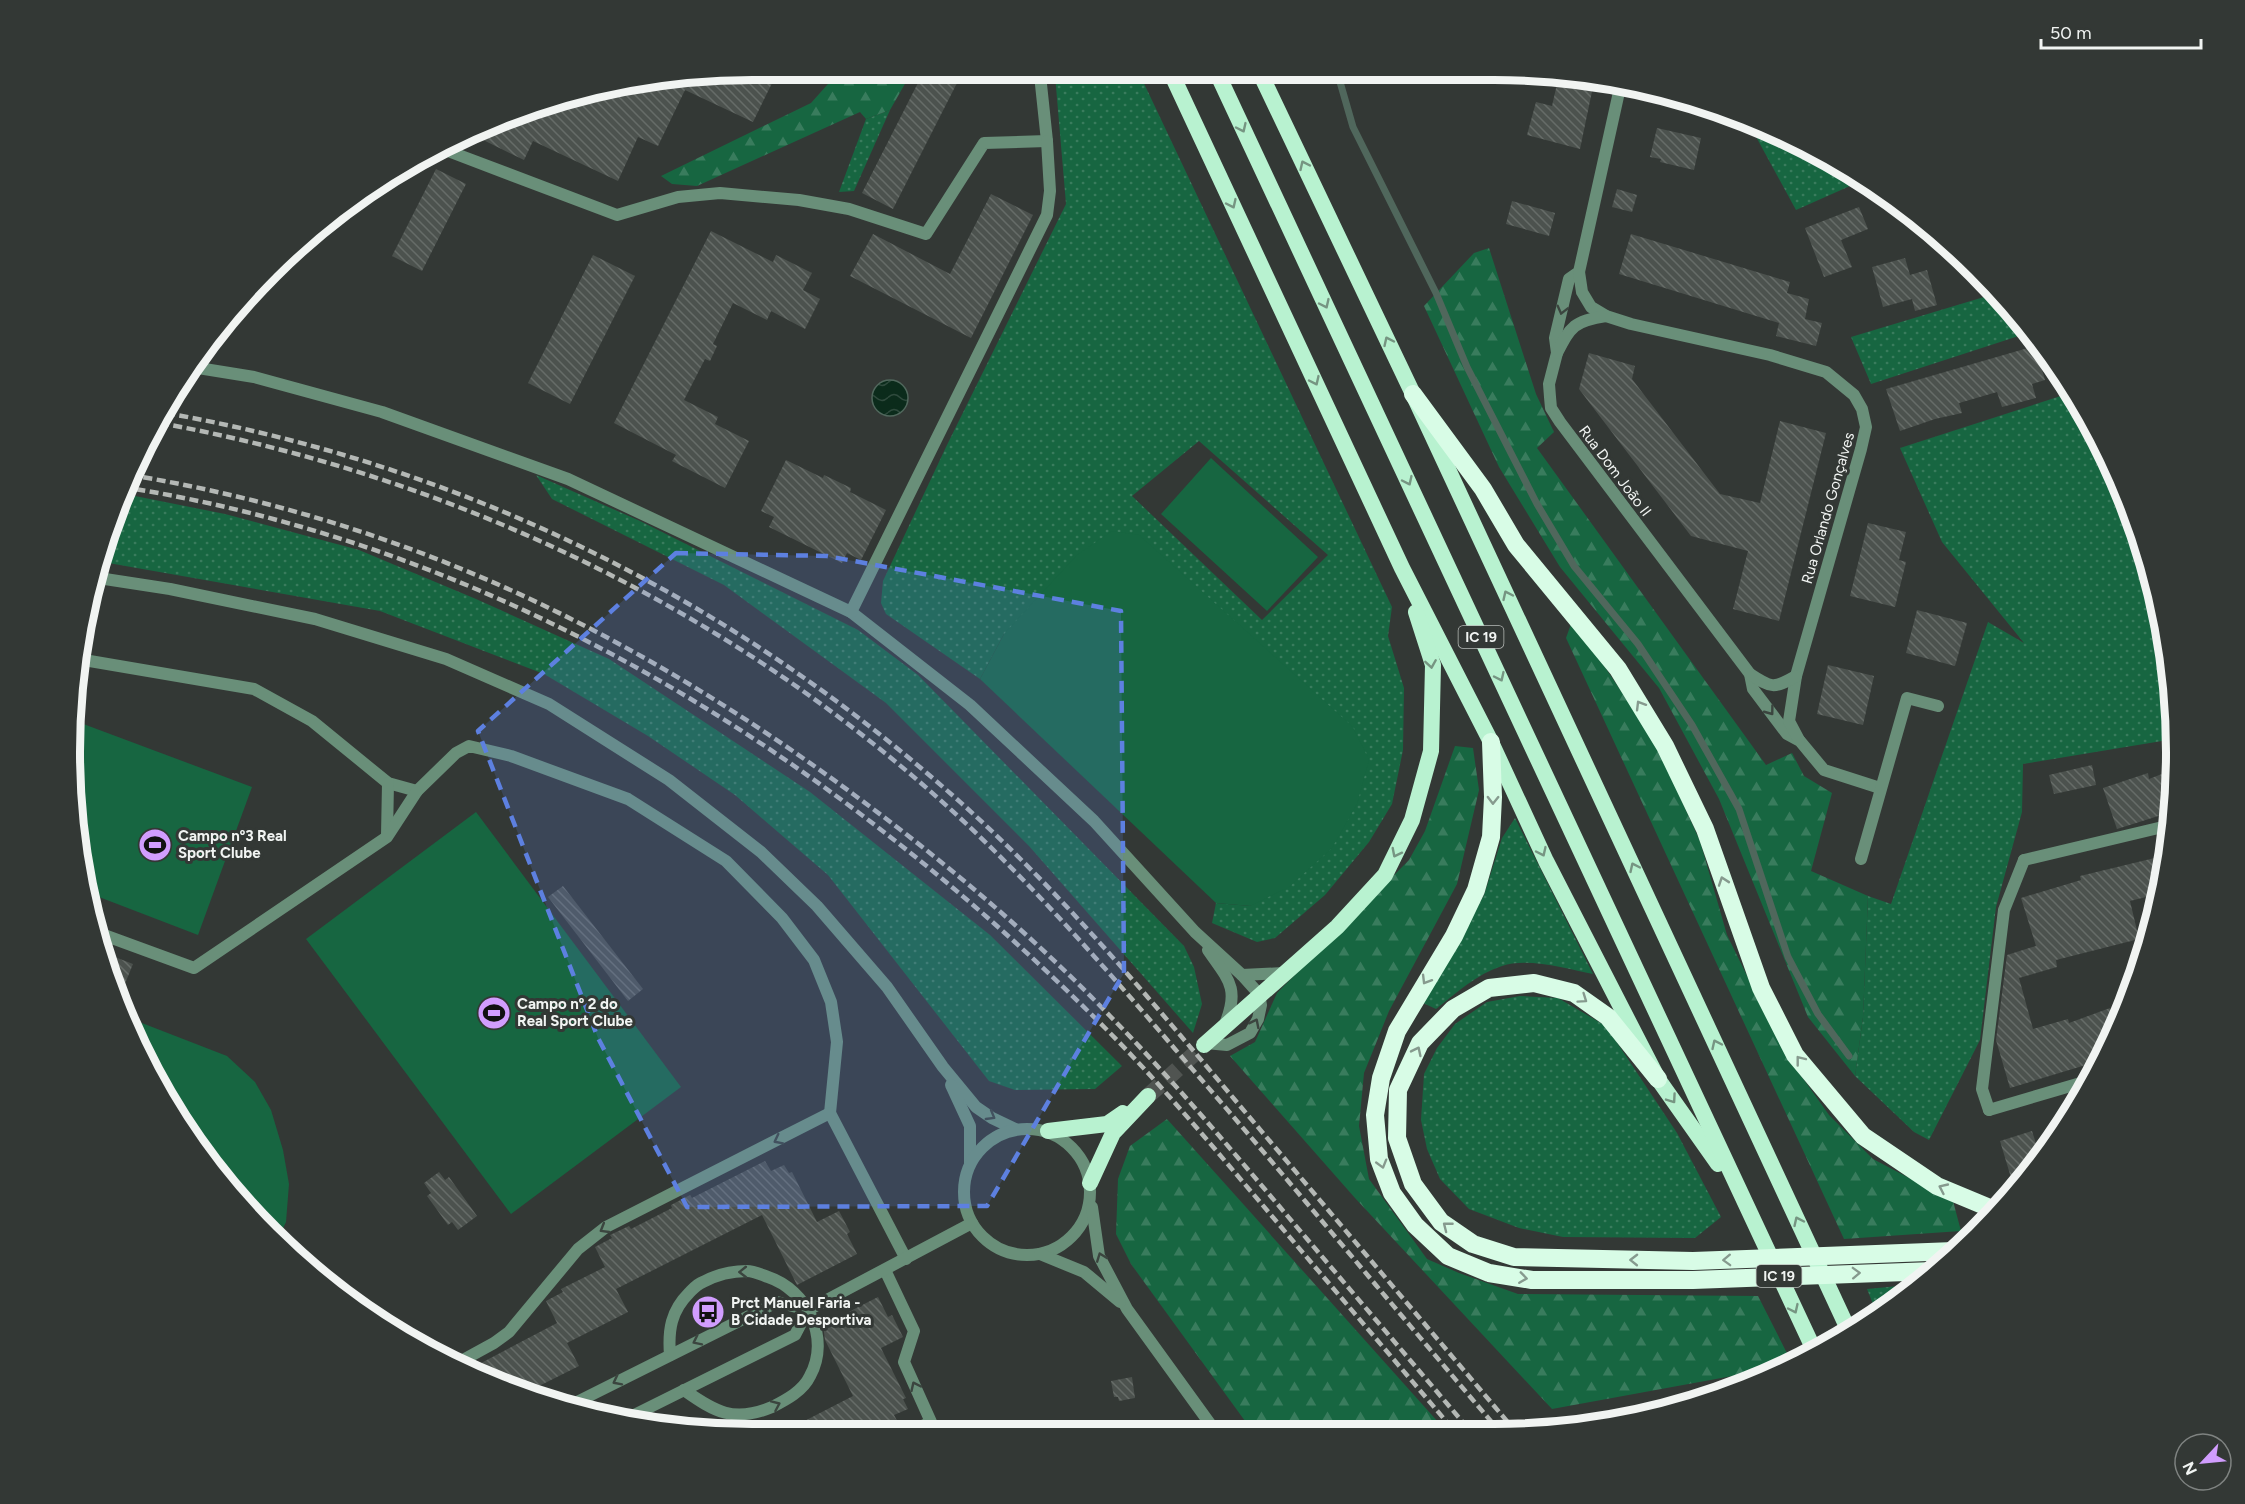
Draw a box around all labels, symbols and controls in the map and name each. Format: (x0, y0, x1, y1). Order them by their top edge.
scale bar (2041, 12, 2202, 50)
text: 50 m (2050, 22, 2092, 44)
one-way arrow (1235, 121, 1247, 132)
one-way arrow (1300, 160, 1312, 171)
one-way arrow (1225, 198, 1237, 209)
one-way arrow (1318, 298, 1330, 309)
one-way arrow (1556, 305, 1569, 315)
one-way arrow (1384, 336, 1396, 347)
one-way arrow (1307, 374, 1319, 385)
street label: Rua Dom João II (1575, 422, 1655, 520)
street label: Rua Orlando Gonçalves (1798, 430, 1858, 586)
one-way arrow (1401, 474, 1413, 485)
one-way arrow (1503, 590, 1515, 601)
road number: IC 19 (1458, 626, 1504, 648)
one-way arrow (1424, 660, 1436, 669)
one-way arrow (1492, 670, 1504, 681)
one-way arrow (1636, 701, 1648, 711)
one-way arrow (1763, 704, 1774, 715)
one-way arrow (1486, 796, 1499, 805)
sports icon: Campo nº3 Real Sport Clube (137, 827, 173, 863)
place label: Campo nº3 Real Sport Clube (178, 827, 287, 862)
one-way arrow (1392, 846, 1403, 857)
one-way arrow (1535, 846, 1547, 857)
one-way arrow (1630, 862, 1642, 873)
one-way arrow (1718, 876, 1731, 887)
one-way arrow (1422, 974, 1434, 984)
one-way arrow (1576, 992, 1587, 1003)
sports icon: Campo nº 2 do Real Sport Clube (476, 995, 512, 1031)
place label: Campo nº 2 do Real Sport Clube (517, 995, 633, 1030)
one-way arrow (1247, 1018, 1259, 1029)
one-way arrow (1712, 1039, 1724, 1050)
one-way arrow (1409, 1046, 1421, 1057)
one-way arrow (1796, 1055, 1807, 1066)
one-way arrow (1665, 1092, 1676, 1103)
one-way arrow (985, 1109, 995, 1121)
one-way arrow (774, 1133, 784, 1144)
one-way arrow (1375, 1158, 1387, 1169)
one-way arrow (1939, 1183, 1950, 1195)
one-way arrow (1793, 1216, 1805, 1227)
one-way arrow (600, 1221, 611, 1232)
one-way arrow (1443, 1222, 1454, 1233)
one-way arrow (1095, 1252, 1108, 1263)
one-way arrow (1722, 1253, 1731, 1266)
one-way arrow (1630, 1254, 1639, 1266)
road number: IC 19 (1756, 1265, 1802, 1287)
one-way arrow (738, 1266, 747, 1278)
one-way arrow (1851, 1267, 1860, 1280)
one-way arrow (1519, 1272, 1528, 1284)
bus stop icon: Prct Manuel Faria - B Cidade Desportiva (690, 1294, 726, 1330)
place label: Prct Manuel Faria - B Cidade Desportiva (731, 1294, 872, 1329)
one-way arrow (1787, 1303, 1799, 1314)
one-way arrow (693, 1334, 704, 1346)
one-way arrow (613, 1374, 624, 1385)
one-way arrow (910, 1381, 922, 1392)
one-way arrow (769, 1400, 780, 1412)
north arrow (2173, 1432, 2233, 1492)
text: N (2179, 1459, 2201, 1478)

